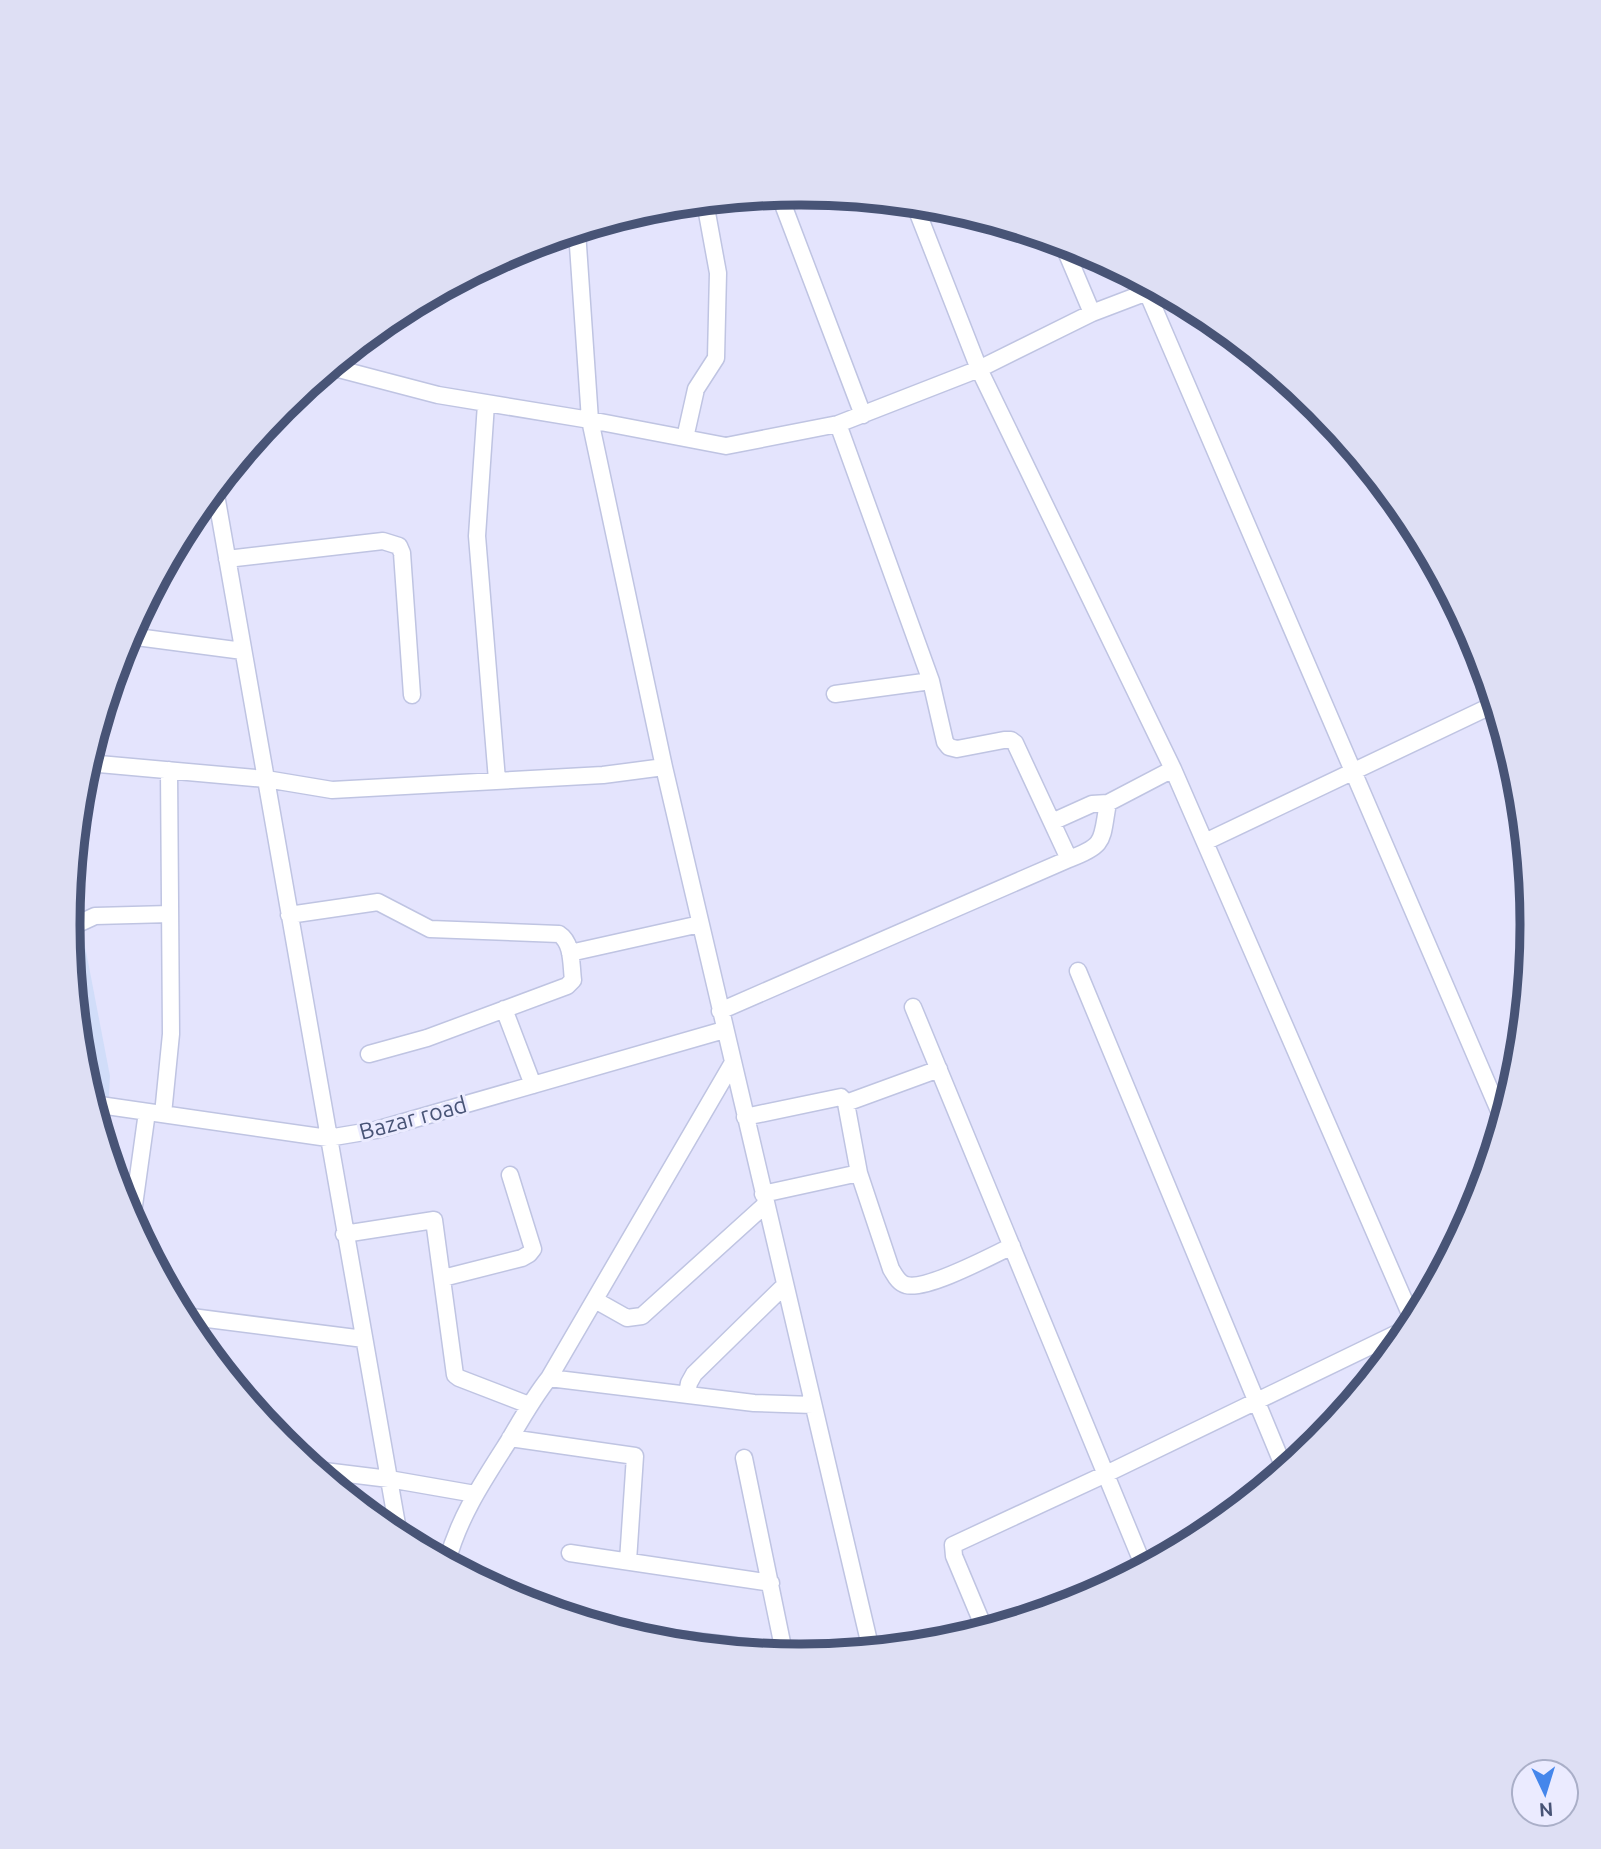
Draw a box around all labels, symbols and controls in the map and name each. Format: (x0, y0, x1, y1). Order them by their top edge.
street label: Bazar road (356, 1091, 469, 1144)
north arrow (1510, 1758, 1580, 1828)
text: N (1538, 1798, 1554, 1821)

